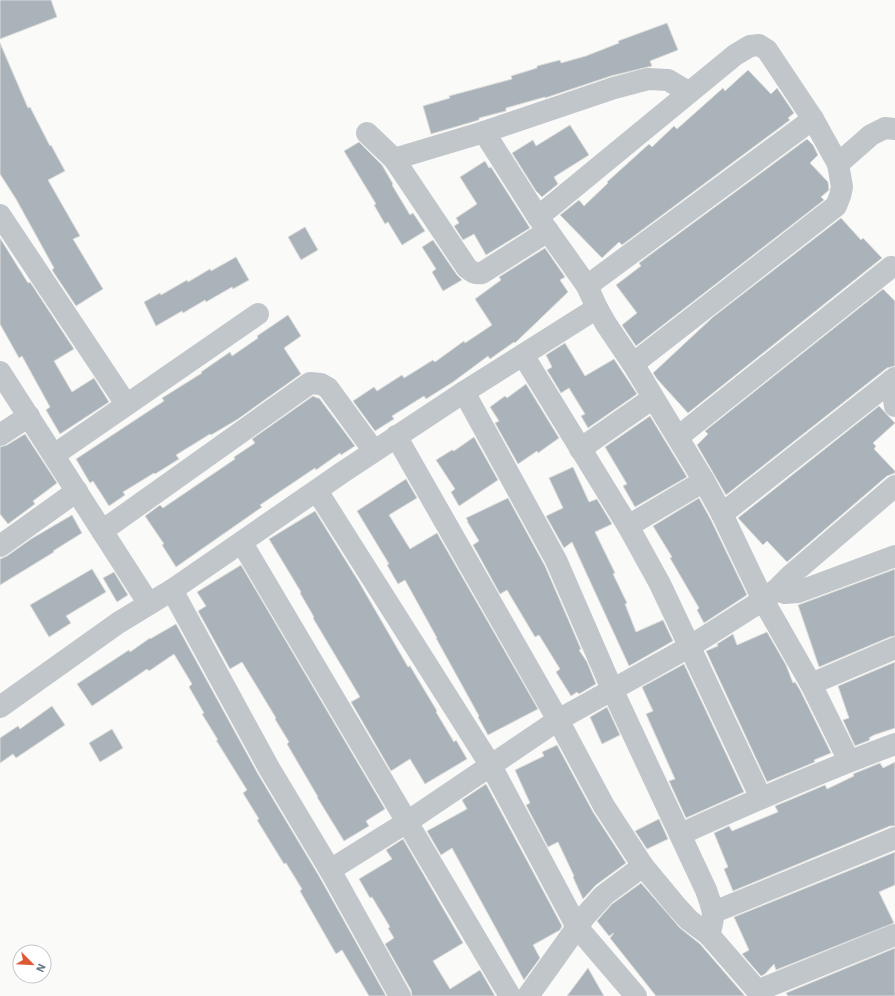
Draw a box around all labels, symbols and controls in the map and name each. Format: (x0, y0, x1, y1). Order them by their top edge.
north arrow (12, 944, 52, 984)
text: N (33, 962, 49, 975)

